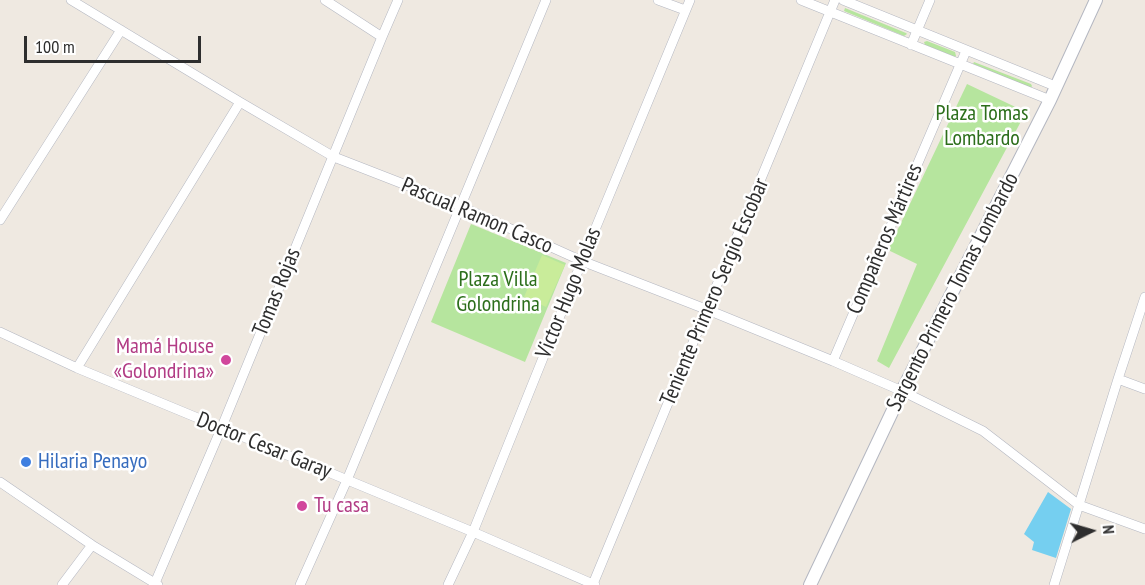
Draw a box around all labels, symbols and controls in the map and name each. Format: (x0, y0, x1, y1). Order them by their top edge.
scale bar (27, 24, 204, 62)
text: 100 m (35, 35, 75, 58)
park label: Plaza Tomas Lombardo (936, 101, 1028, 152)
street label: Compañeros Mártires (841, 160, 929, 318)
street label: Sargento Primero Tomas Lombardo (881, 168, 1025, 416)
street label: Pascual Ramon Casco (397, 172, 557, 260)
street label: Teniente Primero Sergio Escobar (655, 174, 775, 410)
street label: Victor Hugo Molas (531, 224, 607, 362)
street label: Tomas Rojas (247, 244, 307, 340)
park label: Plaza Villa Golondrina (456, 267, 540, 318)
place label: Mamá House «Golondrina» (114, 334, 214, 386)
marker: Mamá House «Golondrina» (219, 353, 233, 367)
street label: Doctor Cesar Garay (193, 407, 335, 485)
place label: Hilaria Penayo (38, 449, 147, 475)
marker: Hilaria Penayo (19, 455, 33, 469)
place label: Tu casa (314, 493, 369, 519)
marker: Tu casa (295, 499, 309, 513)
north arrow (1061, 501, 1121, 561)
text: N (1099, 524, 1119, 535)

